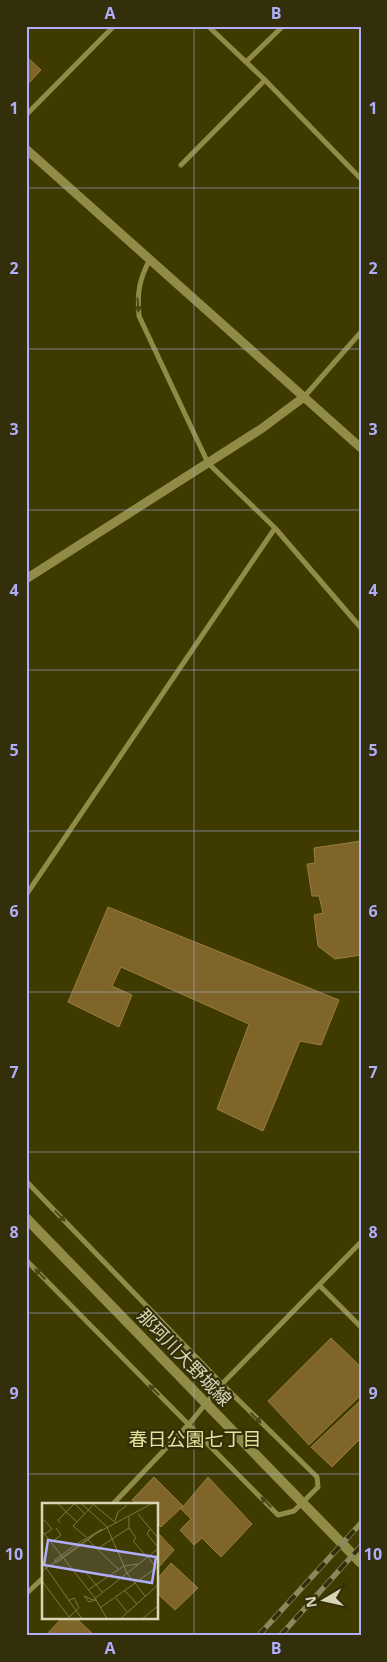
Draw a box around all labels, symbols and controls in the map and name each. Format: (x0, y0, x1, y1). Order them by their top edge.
text: A (104, 2, 116, 24)
text: B (271, 2, 281, 24)
text: 1 (9, 97, 19, 119)
text: 1 (368, 97, 378, 119)
text: 2 (9, 257, 19, 279)
text: 2 (368, 257, 378, 279)
one-way arrow (134, 297, 142, 313)
text: 3 (9, 418, 19, 440)
text: 3 (368, 418, 378, 440)
text: 4 (9, 579, 19, 601)
text: 4 (368, 579, 378, 601)
text: 5 (9, 739, 19, 761)
text: 5 (368, 739, 378, 761)
text: 6 (9, 900, 19, 922)
text: 6 (368, 900, 378, 922)
text: 7 (9, 1061, 19, 1083)
text: 7 (368, 1061, 378, 1083)
one-way arrow (54, 1210, 66, 1222)
text: 8 (9, 1221, 19, 1243)
text: 8 (368, 1221, 378, 1243)
one-way arrow (34, 1268, 46, 1280)
street label: 那珂川大野城線 (132, 1304, 237, 1411)
text: 9 (9, 1382, 19, 1404)
text: 9 (368, 1382, 378, 1404)
one-way arrow (149, 1384, 161, 1396)
one-way arrow (250, 1412, 262, 1424)
district label: 春日公園七丁目 (128, 1426, 262, 1452)
one-way arrow (260, 1497, 272, 1509)
inset map (42, 1503, 159, 1620)
text: 10 (5, 1543, 23, 1565)
text: 10 (364, 1543, 382, 1565)
north arrow (300, 1574, 350, 1624)
text: N (300, 1595, 321, 1609)
text: A (104, 1637, 116, 1659)
text: B (271, 1637, 281, 1659)

